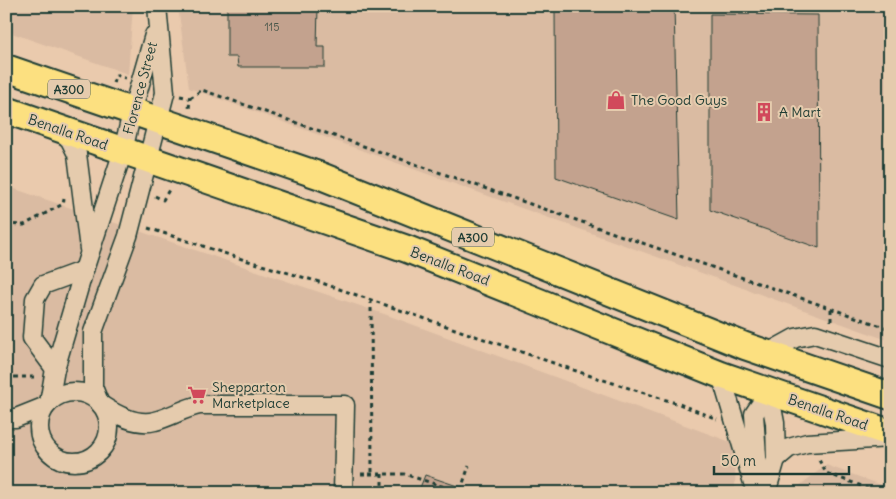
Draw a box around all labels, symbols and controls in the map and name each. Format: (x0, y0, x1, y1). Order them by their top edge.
house number: 115 (264, 20, 280, 34)
street label: Florence Street (119, 40, 161, 136)
road number: A300 (48, 80, 90, 98)
shop icon: The Good Guys (605, 89, 627, 111)
place label: The Good Guys (631, 91, 727, 109)
building icon: A Mart (753, 101, 775, 123)
place label: A Mart (779, 103, 821, 121)
street label: Benalla Road (26, 110, 110, 154)
road number: A300 (452, 228, 494, 246)
street label: Benalla Road (408, 243, 492, 289)
place label: Shepparton Marketplace (212, 378, 290, 412)
supermarket icon: Shepparton Marketplace (186, 384, 208, 406)
street label: Benalla Road (786, 390, 870, 434)
scale bar (714, 444, 848, 476)
text: 50 m (721, 451, 756, 470)

